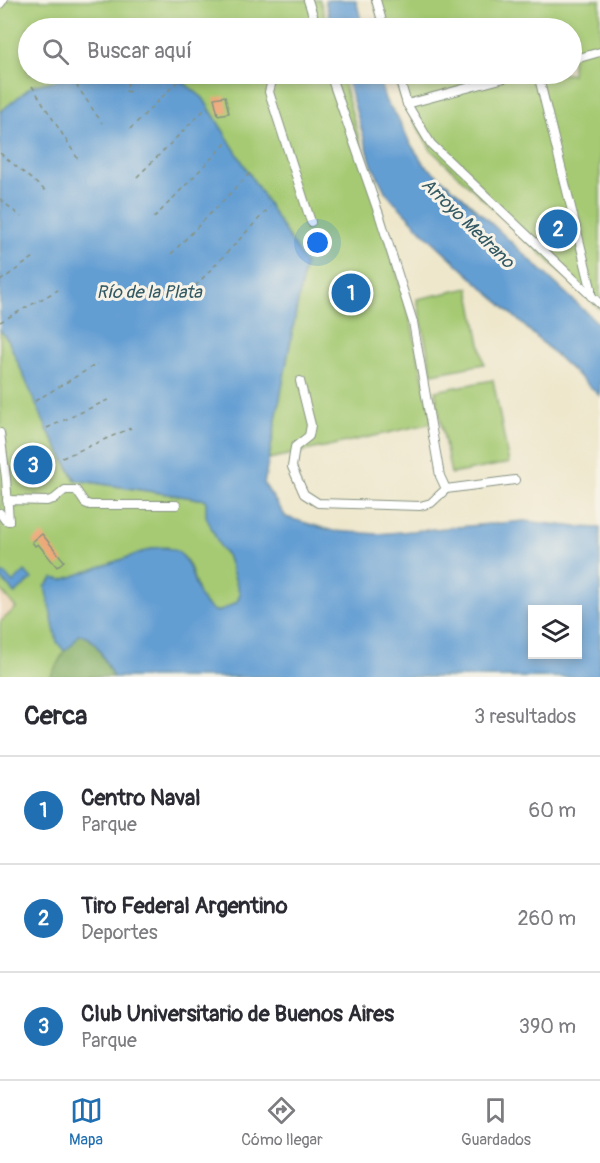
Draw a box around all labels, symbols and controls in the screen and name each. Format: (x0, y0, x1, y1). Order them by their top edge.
search box (18, 18, 582, 84)
icon: search (39, 35, 72, 68)
text: Buscar aquí (87, 37, 192, 65)
water label: Arroyo Medrano (416, 173, 520, 274)
pin: 2 (538, 206, 578, 252)
your location (303, 228, 332, 257)
pin: 1 (332, 270, 370, 316)
water label: Río de la Plata (96, 281, 203, 304)
pin: 3 (14, 442, 52, 488)
map controls (528, 605, 582, 659)
button: layers (528, 605, 582, 659)
text: Cerca (24, 700, 87, 732)
text: 3 resultados (474, 704, 576, 729)
text: Centro Naval (81, 784, 201, 812)
text: 1 (40, 798, 47, 823)
text: 60 m (529, 798, 576, 823)
text: Parque (81, 812, 137, 837)
text: Tiro Federal Argentino (81, 892, 288, 920)
text: 2 (38, 906, 49, 931)
text: 260 m (517, 906, 576, 931)
text: Deportes (81, 920, 158, 945)
text: Club Universitario de Buenos Aires (81, 1000, 394, 1028)
text: 3 (38, 1014, 49, 1039)
text: 390 m (519, 1014, 576, 1039)
text: Parque (81, 1028, 137, 1053)
tab: Mapa (69, 1094, 103, 1150)
tab: Cómo llegar (241, 1094, 323, 1150)
tab: Guardados (461, 1094, 531, 1150)

